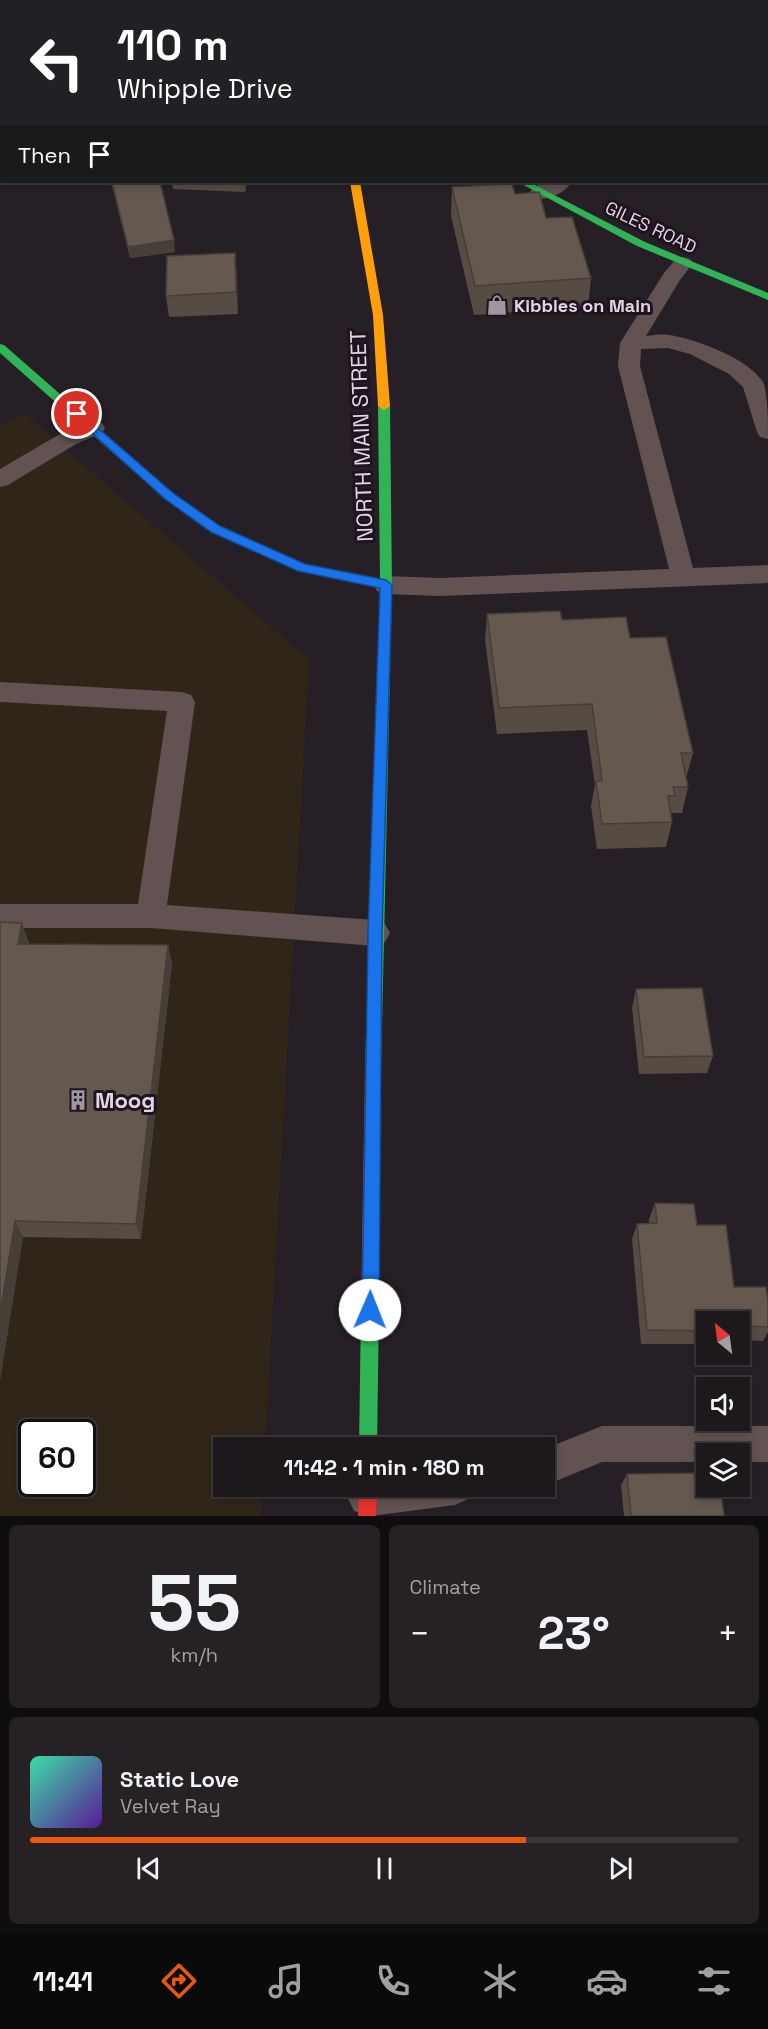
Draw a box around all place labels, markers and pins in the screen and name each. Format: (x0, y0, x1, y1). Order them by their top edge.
shop icon: Kibbles on Main (485, 293, 509, 317)
place label: Kibbles on Main (514, 294, 651, 317)
pin (51, 388, 102, 439)
place label: Moog (95, 1086, 155, 1114)
building icon: Moog (66, 1088, 90, 1112)

